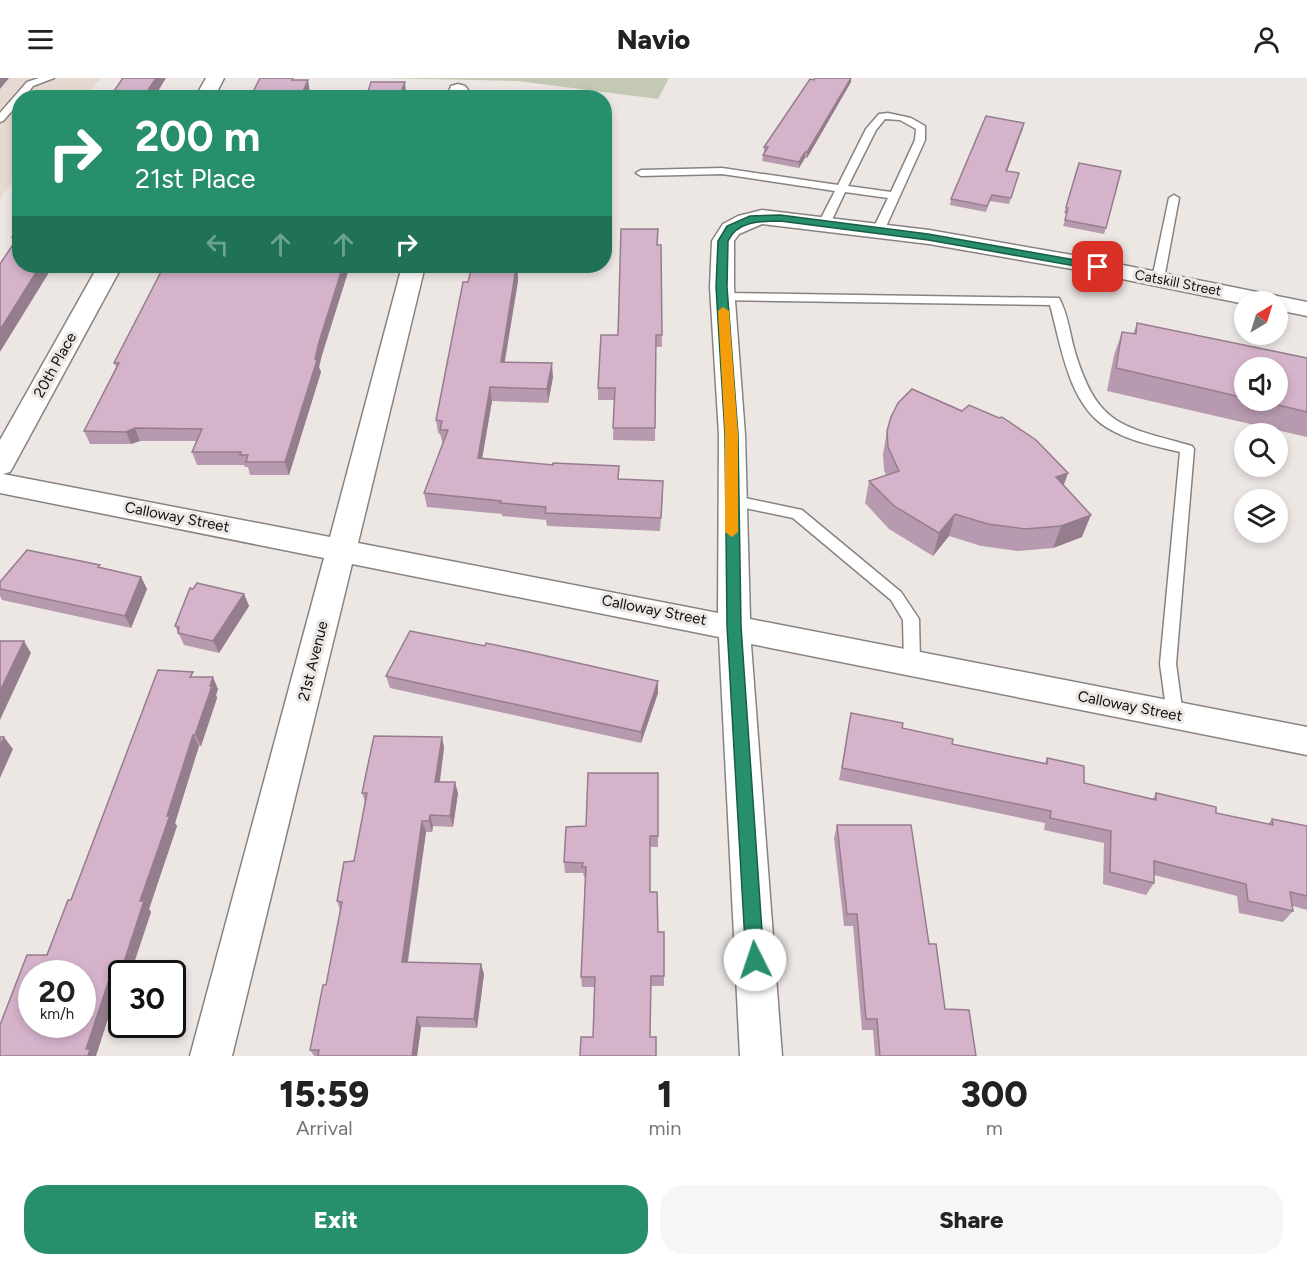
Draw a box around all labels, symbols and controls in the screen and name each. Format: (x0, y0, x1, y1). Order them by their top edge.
icon: menu (24, 23, 57, 56)
text: Navio (617, 23, 690, 56)
icon: person (1250, 23, 1283, 56)
text: 200 m (135, 111, 260, 162)
icon: right (36, 114, 114, 192)
text: 21st Place (135, 162, 255, 195)
icon: left (201, 228, 234, 261)
icon: ahead (264, 228, 297, 261)
icon: ahead (327, 228, 360, 261)
icon: right (390, 228, 423, 261)
pin (1072, 241, 1123, 292)
icon: arrive (1081, 250, 1114, 283)
street label: Catskill Street (1133, 266, 1223, 300)
north arrow (1234, 291, 1288, 345)
map controls (1234, 291, 1288, 543)
street label: 20th Place (30, 329, 80, 401)
button: sound (1234, 357, 1288, 411)
button: search (1234, 423, 1288, 477)
button: layers (1234, 489, 1288, 543)
street label: Calloway Street (123, 498, 231, 536)
street label: Calloway Street (600, 591, 708, 629)
street label: 21st Avenue (294, 619, 332, 703)
street label: Calloway Street (1076, 687, 1184, 725)
position arrow (723, 928, 787, 992)
speed limit sign: 30 (108, 960, 186, 1038)
text: 20 (39, 973, 75, 1010)
text: km/h (40, 1005, 74, 1023)
text: 15:59 (279, 1073, 369, 1116)
text: 1 (657, 1073, 673, 1116)
text: 300 (961, 1073, 1028, 1116)
text: Arrival (296, 1116, 353, 1140)
text: min (649, 1116, 681, 1140)
text: m (986, 1116, 1003, 1140)
button: Exit (24, 1185, 648, 1254)
button: Share (660, 1185, 1283, 1254)

